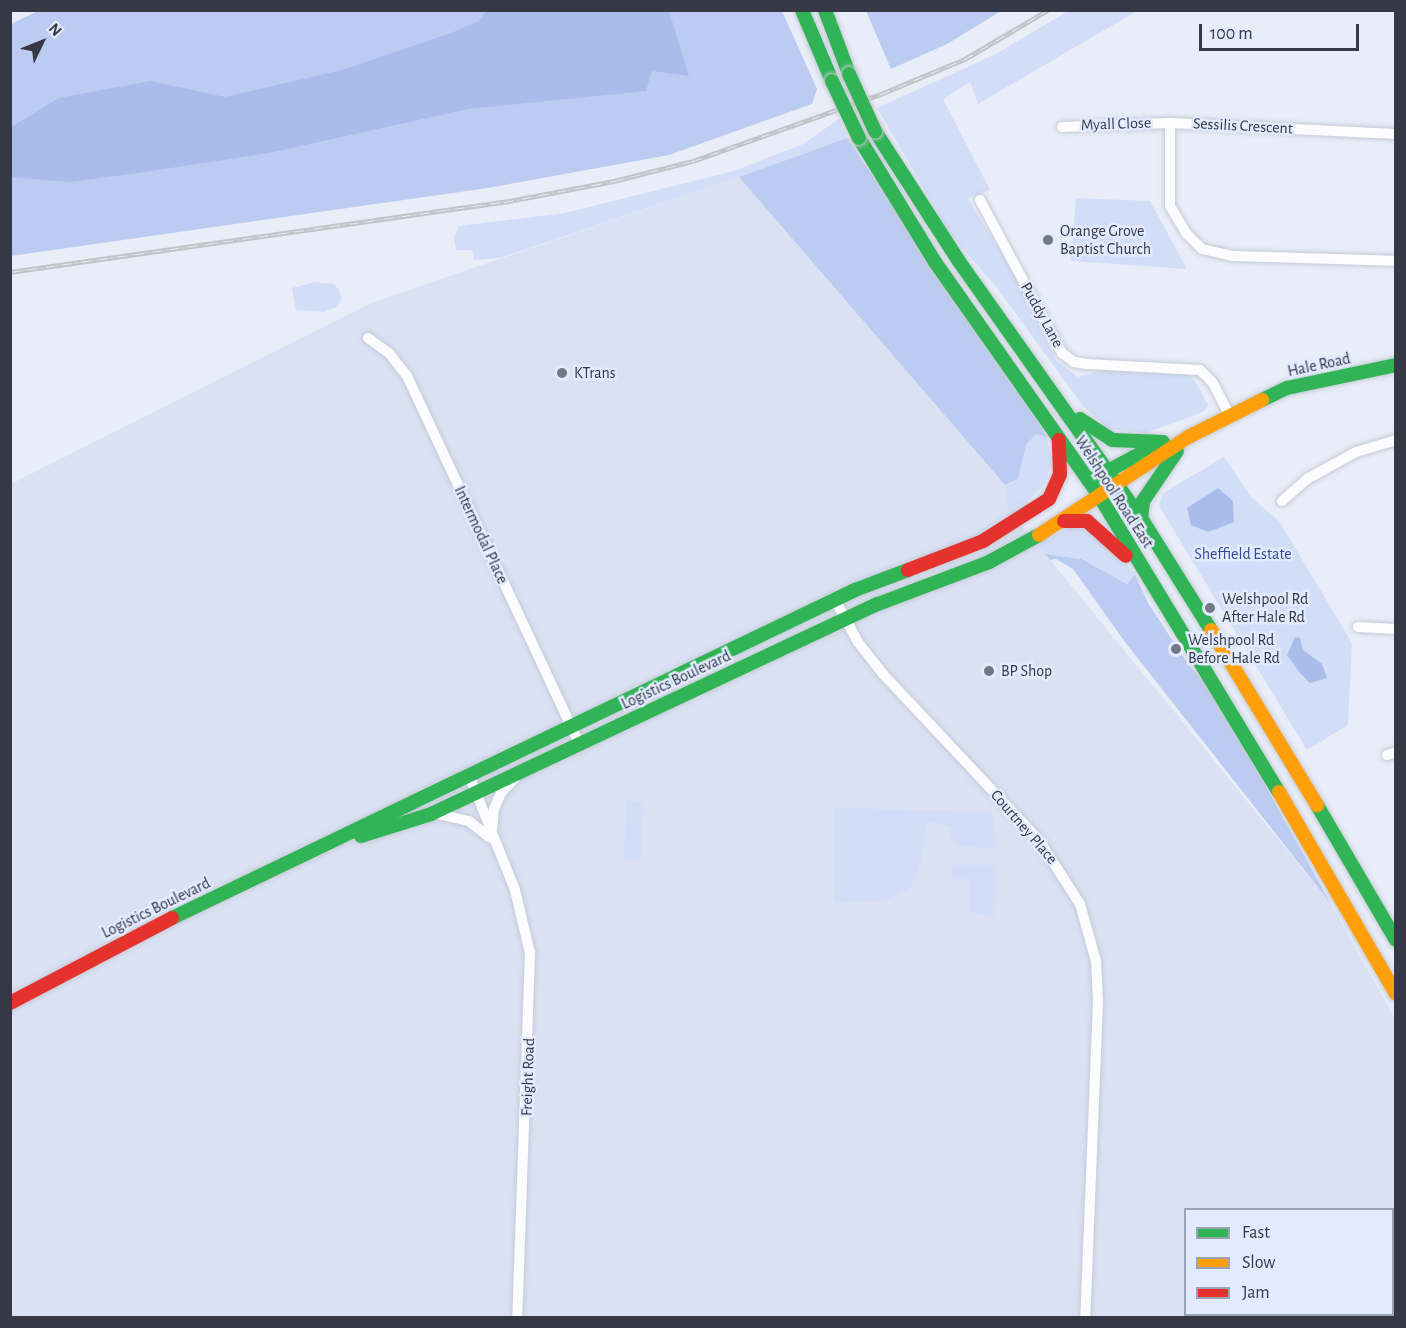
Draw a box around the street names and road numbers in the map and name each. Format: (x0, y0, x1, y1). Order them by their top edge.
street label: Myall Close (1081, 113, 1151, 135)
street label: Sessilis Crescent (1193, 114, 1293, 138)
street label: Puddy Lane (1016, 279, 1068, 351)
street label: Hale Road (1286, 349, 1352, 381)
street label: Welshpool Road East (1071, 432, 1157, 552)
street label: Intermodal Place (450, 483, 512, 587)
street label: Logistics Boulevard (618, 646, 734, 714)
street label: Courtney Place (986, 786, 1062, 868)
street label: Logistics Boulevard (99, 873, 213, 943)
street label: Freight Road (517, 1037, 539, 1117)

